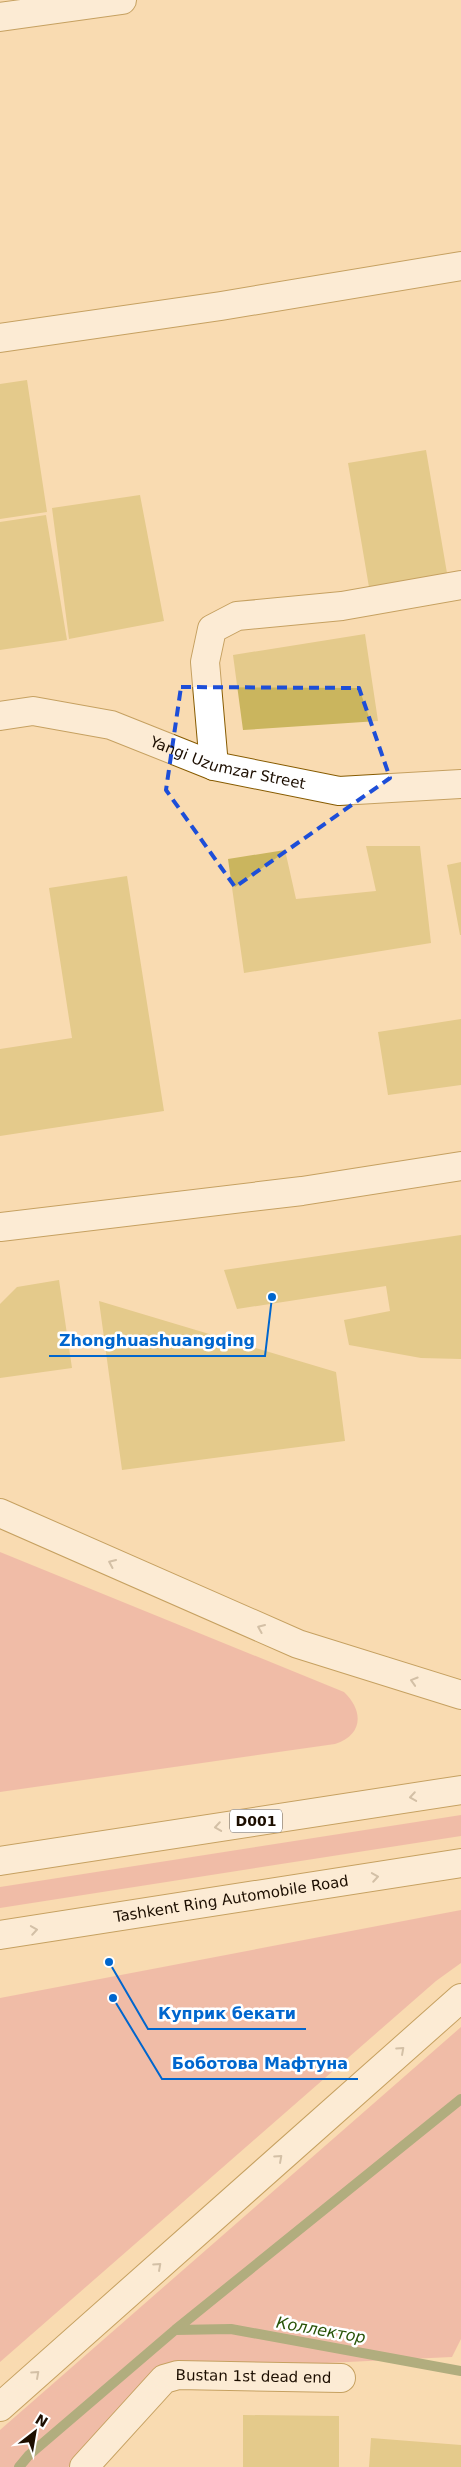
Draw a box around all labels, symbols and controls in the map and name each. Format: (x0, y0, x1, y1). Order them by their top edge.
street label: Yangi Uzumzar Street (147, 732, 307, 793)
callout: Zhonghuashuangqing (49, 1325, 265, 1356)
text: Zhonghuashuangqing (59, 1331, 255, 1350)
one-way arrow (108, 1559, 117, 1569)
one-way arrow (257, 1623, 266, 1634)
one-way arrow (411, 1677, 419, 1687)
one-way arrow (408, 1791, 416, 1802)
road number: D001 (230, 1810, 282, 1832)
one-way arrow (213, 1822, 222, 1832)
street label: Tashkent Ring Automobile Road (112, 1872, 350, 1926)
one-way arrow (371, 1872, 380, 1882)
one-way arrow (30, 1925, 38, 1936)
callout: Куприк бекати (148, 1998, 306, 2029)
text: Куприк бекати (158, 2004, 296, 2023)
one-way arrow (395, 2047, 404, 2056)
callout: Боботова Мафтуна (162, 2048, 358, 2079)
text: Боботова Мафтуна (172, 2054, 348, 2073)
one-way arrow (274, 2155, 283, 2164)
one-way arrow (152, 2263, 161, 2272)
water label: Коллектор (275, 2313, 367, 2347)
street label: Bustan 1st dead end (176, 2366, 331, 2387)
one-way arrow (31, 2371, 40, 2380)
north arrow (10, 2407, 60, 2457)
text: N (33, 2411, 51, 2431)

